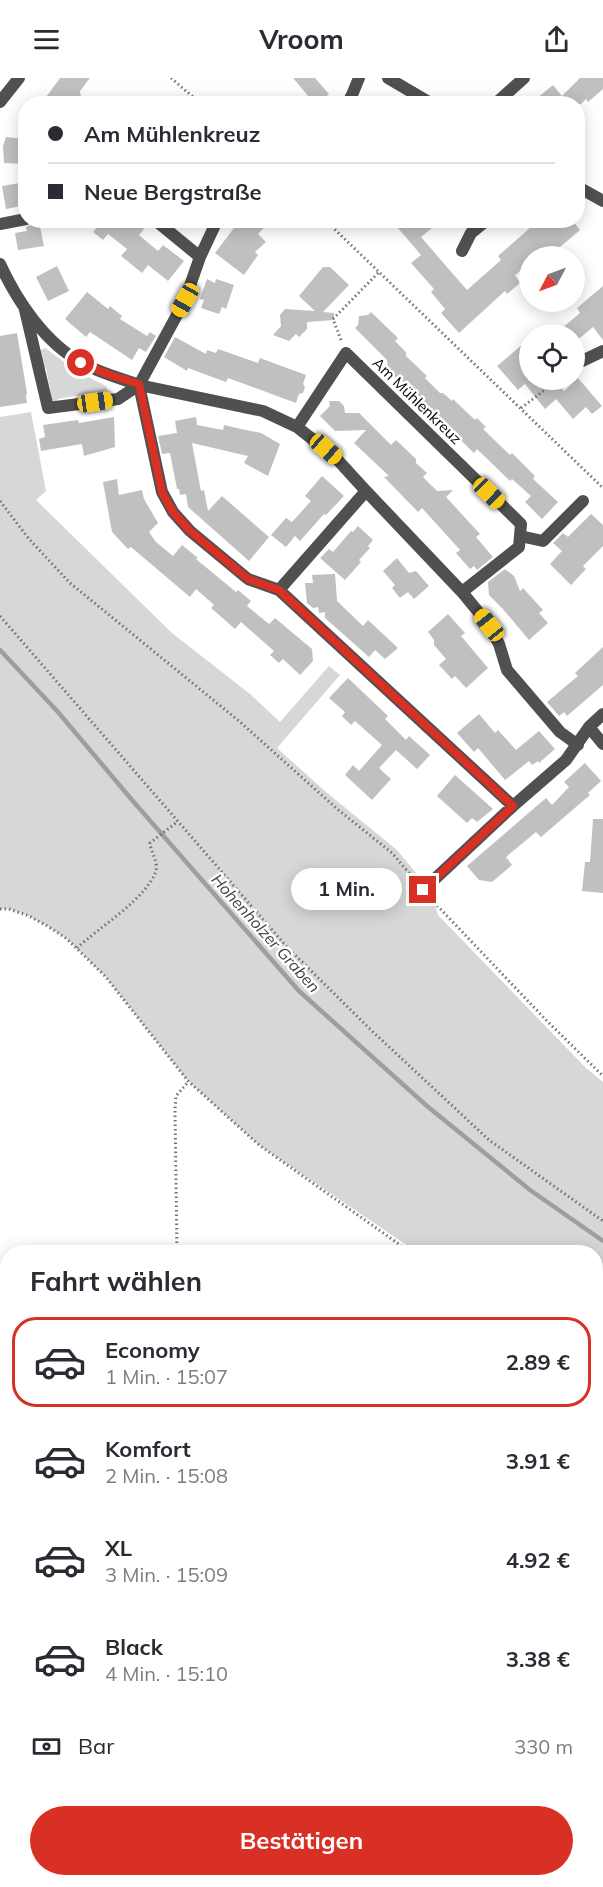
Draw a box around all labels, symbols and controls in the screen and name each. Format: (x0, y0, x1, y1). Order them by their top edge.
text: Vroom (259, 22, 344, 56)
icon: menu (30, 23, 63, 56)
icon: share (540, 23, 573, 56)
text: Am Mühlenkreuz (84, 120, 260, 148)
text: Neue Bergstraße (84, 178, 262, 206)
north arrow (519, 246, 585, 312)
map controls (519, 246, 585, 390)
car (168, 280, 202, 320)
button: locate (519, 324, 585, 390)
route start (67, 349, 94, 376)
street label: Am Mühlenkreuz (369, 353, 466, 448)
car (76, 391, 114, 413)
car (307, 430, 345, 468)
car (470, 474, 508, 512)
car (471, 605, 507, 645)
callout: 1 Min. (291, 869, 402, 911)
water label: Hohenholzer Graben (207, 870, 325, 996)
text: 1 Min. (318, 876, 375, 901)
route end (409, 876, 436, 903)
text: Fahrt wählen (30, 1264, 202, 1298)
icon: car (33, 1335, 87, 1389)
text: Economy (105, 1336, 200, 1364)
text: 2.89 € (506, 1348, 570, 1376)
text: 1 Min. · 15:07 (105, 1364, 228, 1389)
icon: car (33, 1434, 87, 1488)
text: Komfort (105, 1435, 191, 1463)
text: 3.91 € (506, 1447, 570, 1475)
text: 2 Min. · 15:08 (105, 1463, 228, 1488)
icon: car (33, 1533, 87, 1587)
text: XL (105, 1534, 132, 1562)
text: 4.92 € (506, 1546, 570, 1574)
text: 3 Min. · 15:09 (105, 1562, 228, 1587)
icon: car (33, 1632, 87, 1686)
text: Black (105, 1633, 163, 1661)
text: 3.38 € (506, 1645, 570, 1673)
text: 4 Min. · 15:10 (105, 1661, 228, 1686)
icon: cash (30, 1730, 63, 1763)
text: Bar (78, 1732, 114, 1760)
text: 330 m (514, 1734, 573, 1759)
button: Bestätigen (30, 1806, 573, 1875)

